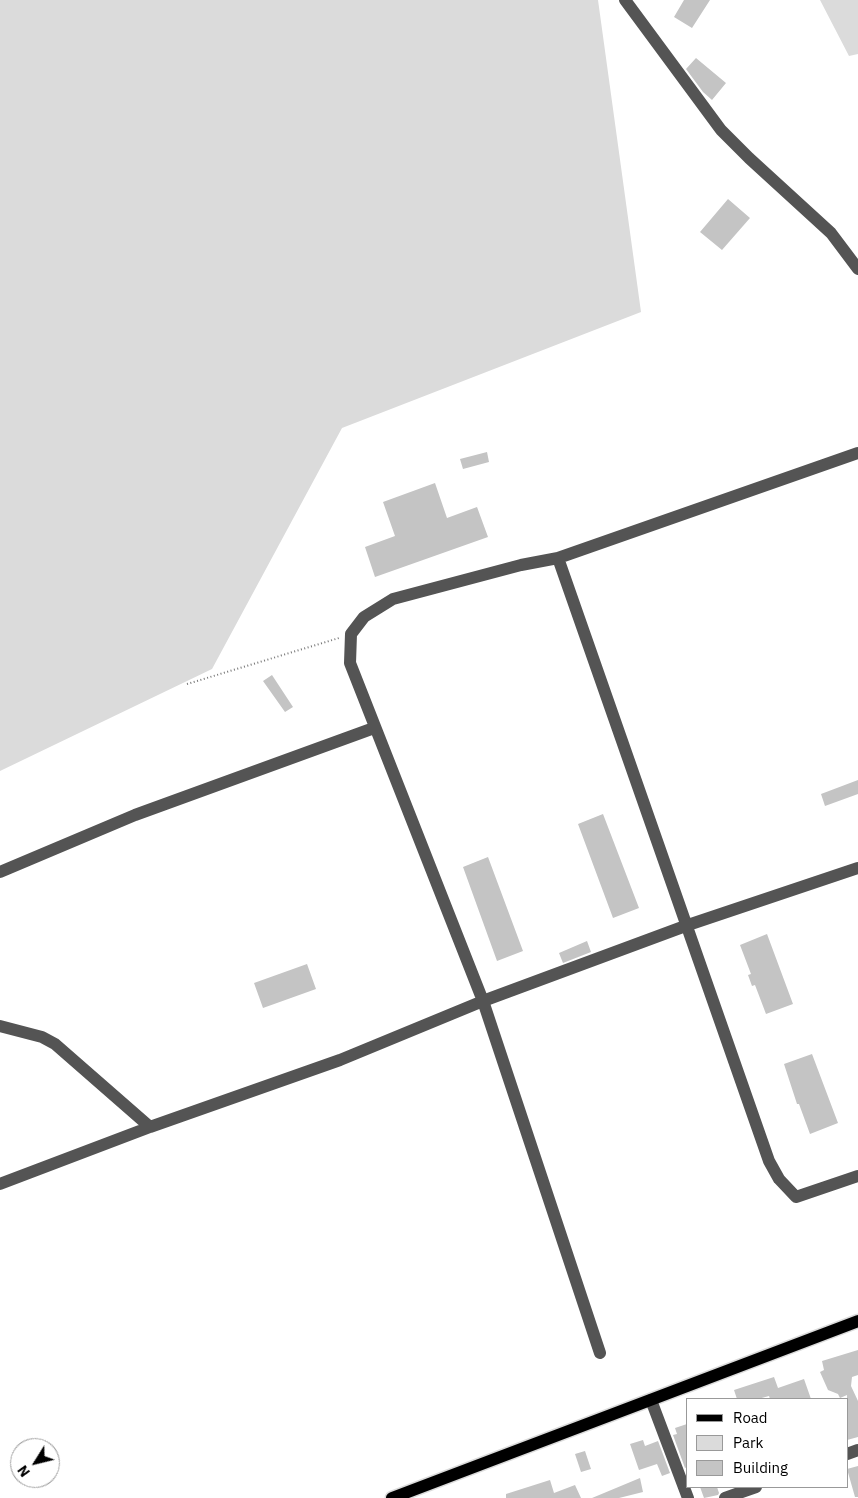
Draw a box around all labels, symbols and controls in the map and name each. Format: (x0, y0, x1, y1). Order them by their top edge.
legend (686, 1398, 848, 1488)
text: Road (733, 1408, 768, 1427)
text: Park (733, 1433, 763, 1452)
north arrow (10, 1438, 60, 1488)
text: Building (733, 1458, 788, 1477)
text: N (13, 1462, 34, 1481)

